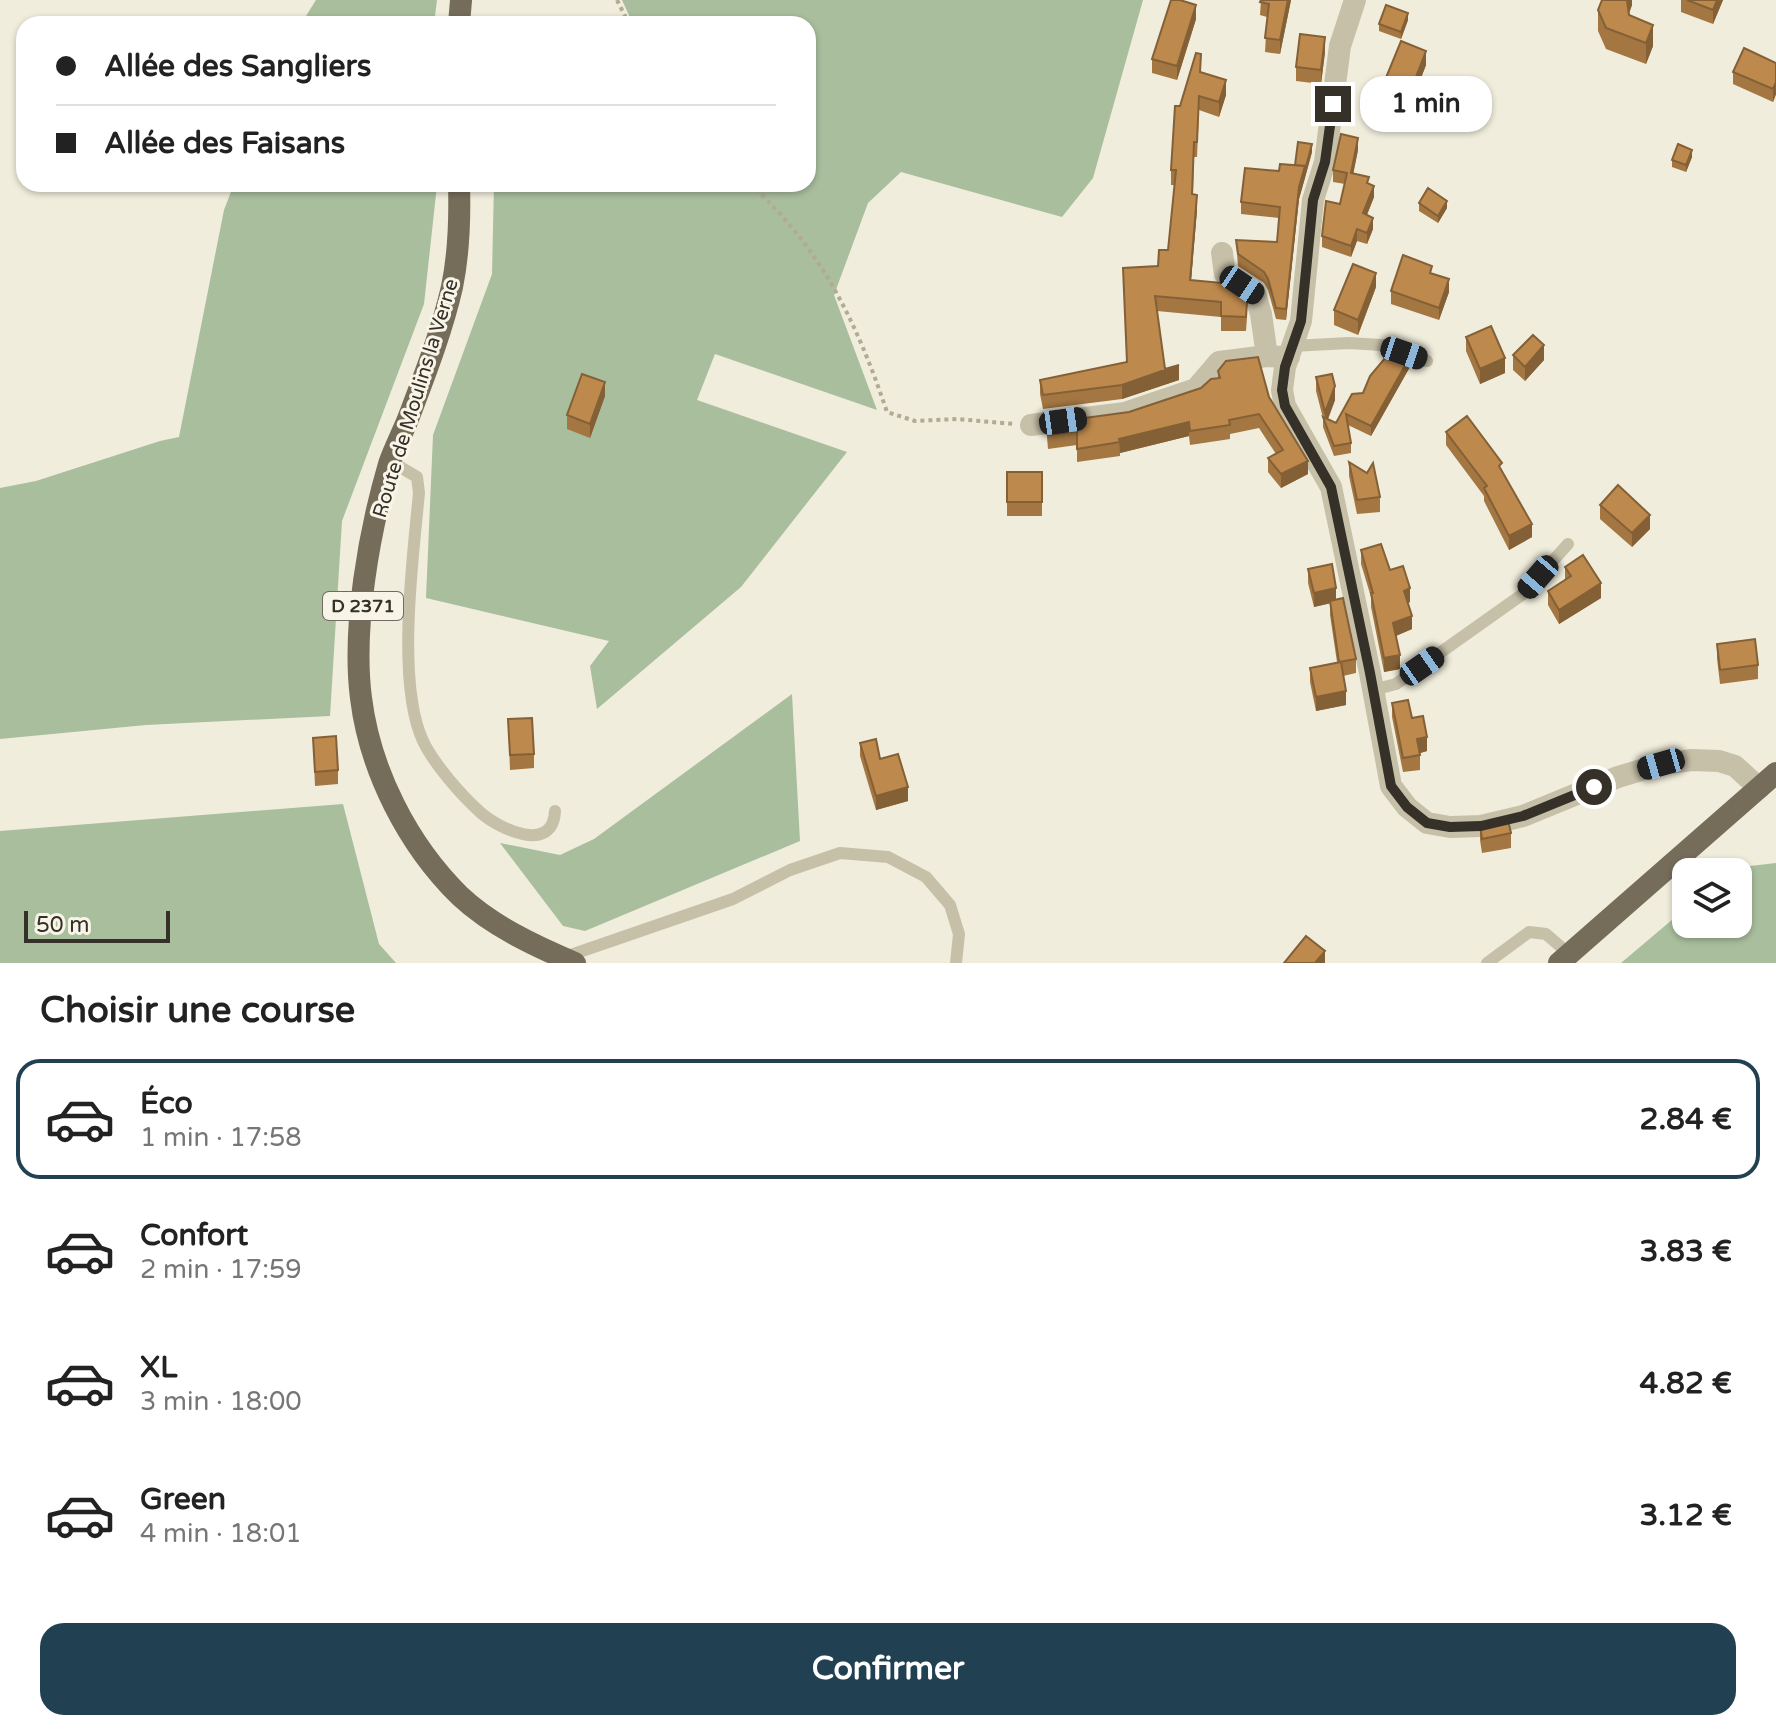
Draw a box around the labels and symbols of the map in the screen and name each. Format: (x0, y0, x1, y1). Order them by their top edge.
callout: 1 min (1361, 76, 1493, 132)
route end (1315, 86, 1351, 122)
car (1215, 262, 1269, 308)
street label: Route de Moulins la Verne (368, 276, 464, 521)
car (1377, 334, 1431, 372)
car (1038, 406, 1088, 436)
car (1513, 551, 1563, 603)
road number: D 2371 (323, 592, 403, 620)
car (1395, 642, 1449, 690)
car (1635, 746, 1687, 782)
route start (1576, 769, 1612, 805)
scale bar (24, 907, 170, 943)

